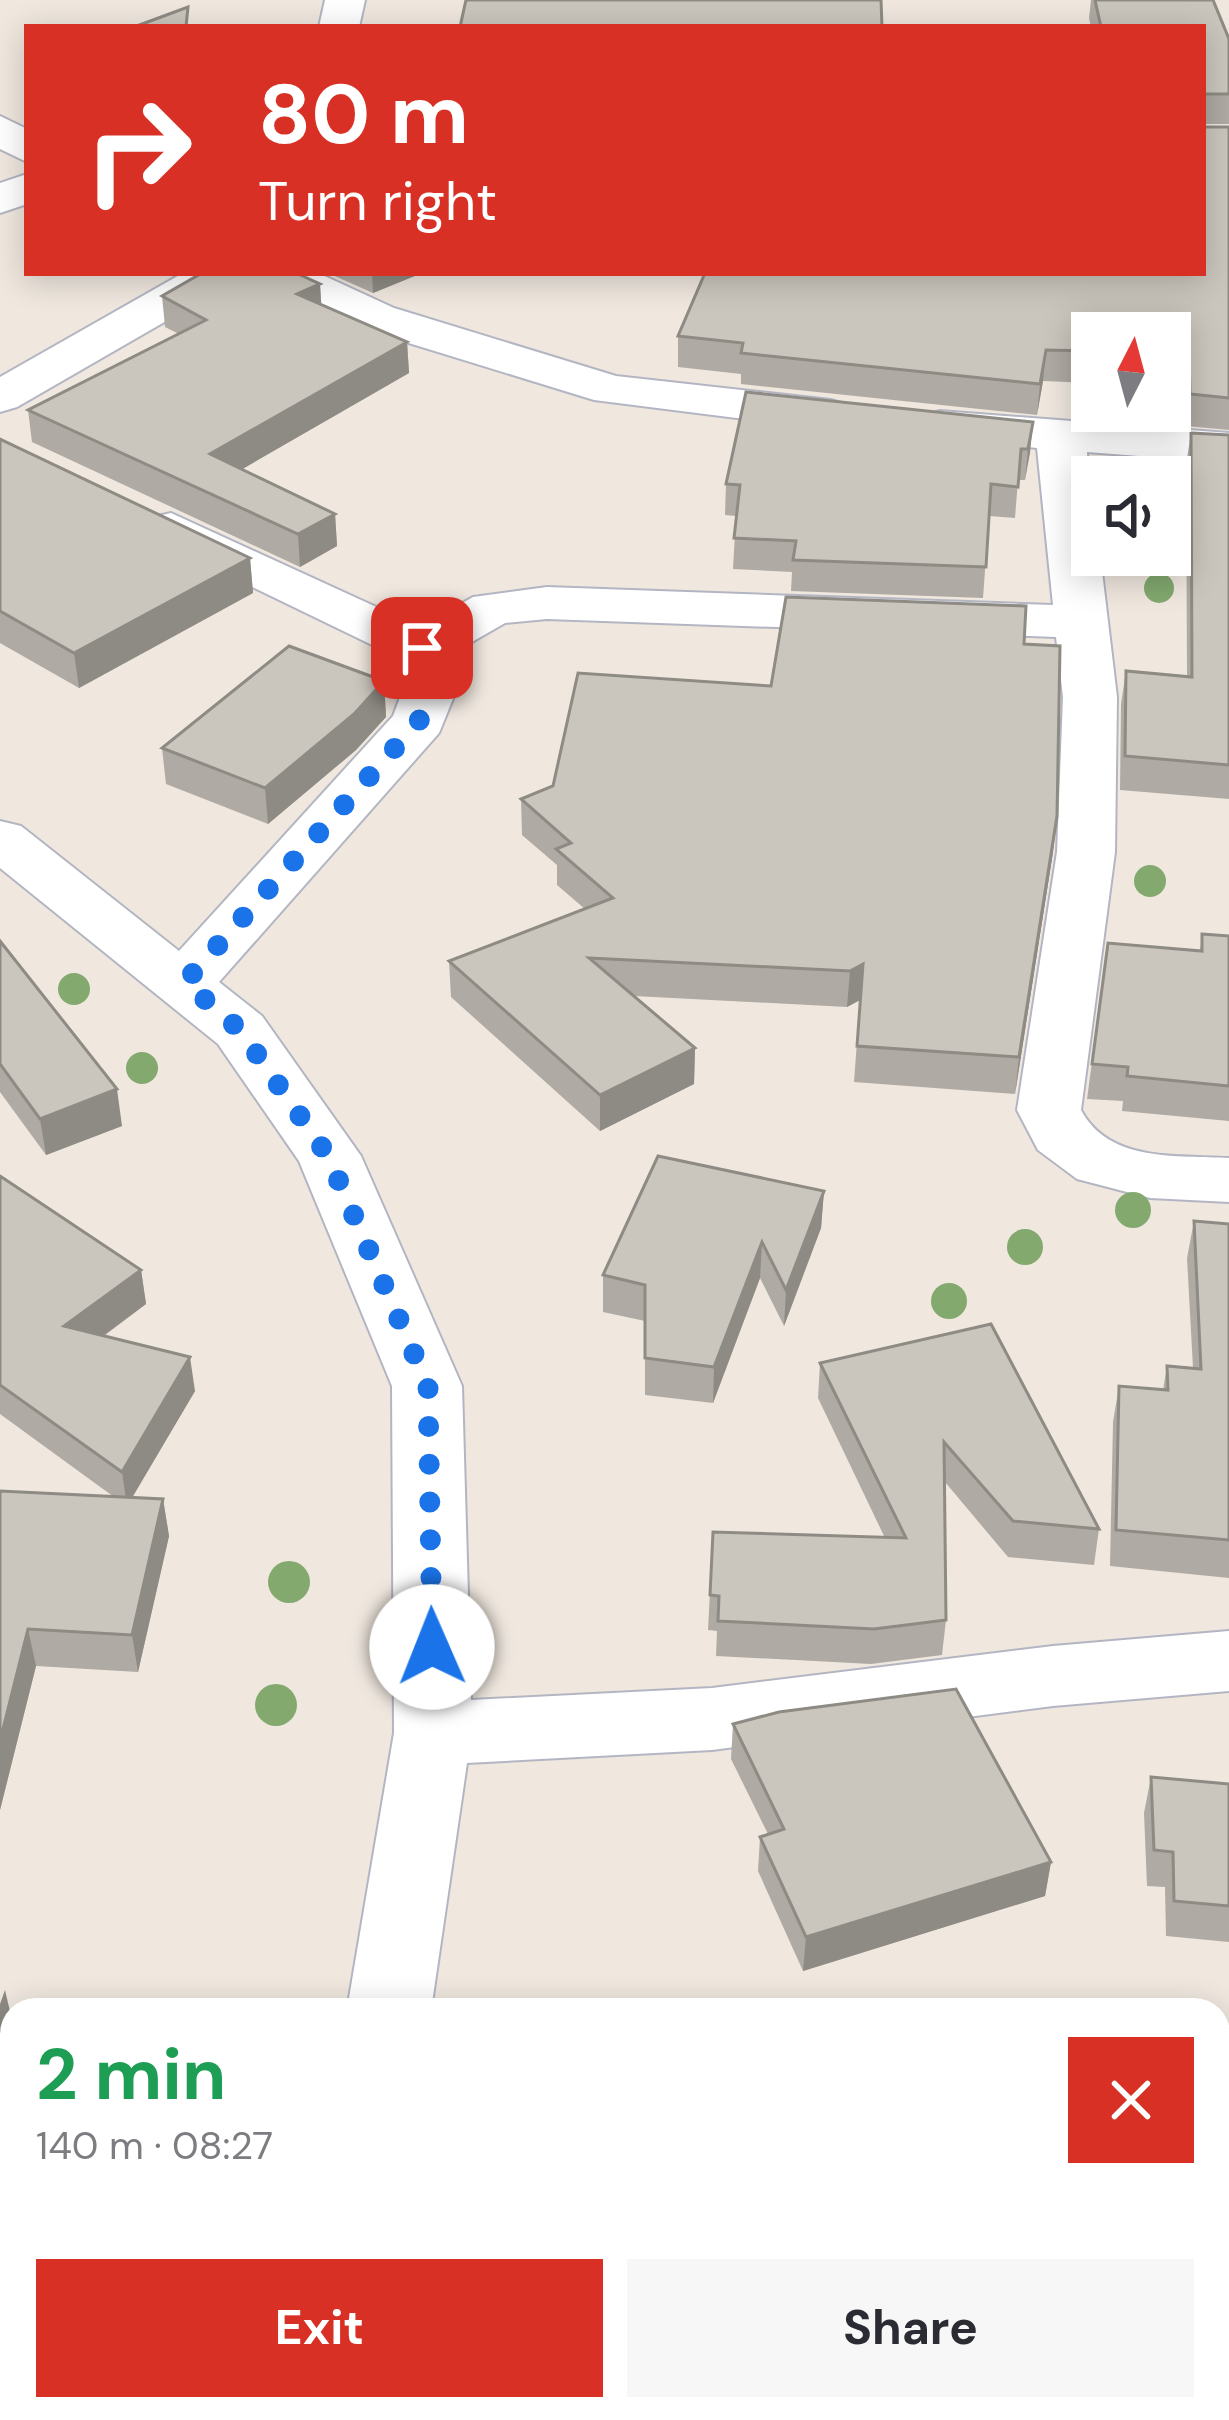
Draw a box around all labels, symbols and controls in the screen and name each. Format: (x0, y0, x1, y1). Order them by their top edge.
text: 80 m (258, 60, 469, 169)
icon: right (60, 72, 216, 228)
text: Turn right (258, 166, 497, 237)
north arrow (1071, 312, 1191, 432)
map controls (1071, 312, 1191, 576)
button: sound (1071, 456, 1191, 576)
pin (371, 597, 473, 699)
icon: arrive (389, 615, 455, 681)
position arrow (369, 1584, 495, 1710)
text: 2 min (36, 2028, 226, 2121)
button: close (1068, 2037, 1194, 2163)
text: 140 m · 08:27 (36, 2120, 273, 2171)
button: Exit (36, 2259, 603, 2397)
button: Share (627, 2259, 1194, 2397)

